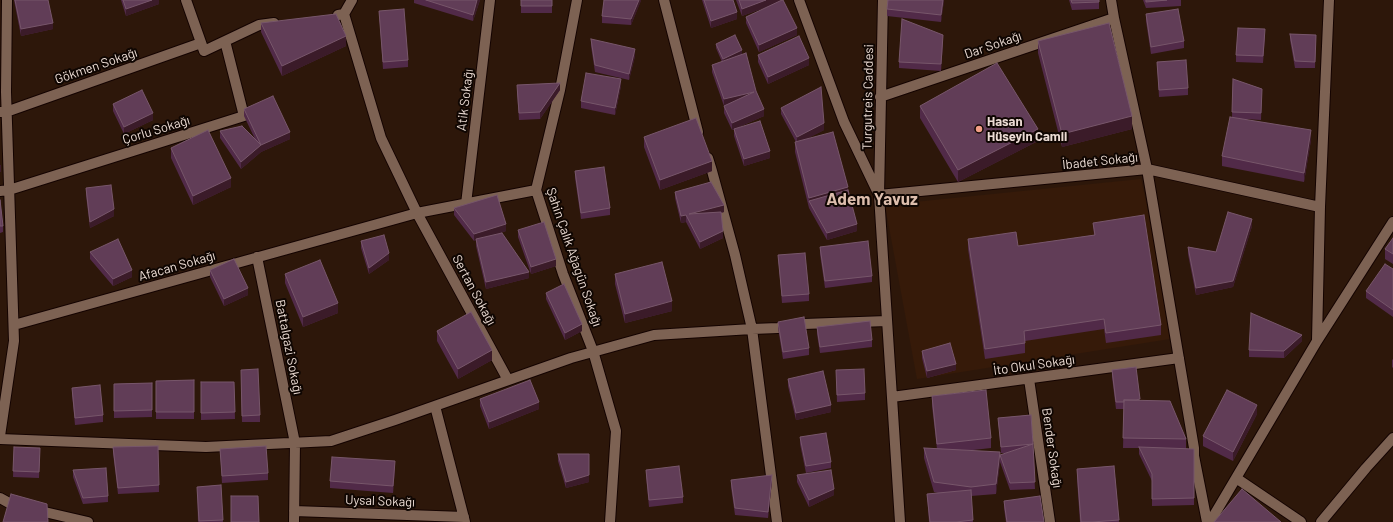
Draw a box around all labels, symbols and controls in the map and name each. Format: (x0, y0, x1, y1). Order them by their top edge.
street label: Dar Sokağı (962, 28, 1024, 62)
street label: Turgutreis Caddesi (859, 44, 877, 150)
street label: Gökmen Sokağı (53, 45, 139, 87)
street label: Atik Sokağı (453, 68, 477, 132)
street label: Çorlu Sokağı (120, 112, 192, 148)
place label: Hasan Hüseyin Camii (987, 114, 1067, 145)
marker: Hasan Hüseyin Camii (974, 124, 984, 134)
street label: İbadet Sokağı (1061, 149, 1139, 173)
street label: Şahin Çalık Ağagün Sokağı (543, 186, 605, 328)
district label: Adem Yavuz (826, 189, 918, 209)
street label: Afacan Sokağı (137, 248, 217, 284)
street label: Sertan Sokağı (449, 252, 499, 328)
street label: Battalgazi Sokağı (272, 298, 306, 396)
street label: İto Okul Sokağı (992, 352, 1076, 378)
street label: Bender Sokağı (1039, 407, 1065, 489)
street label: Uysal Sokağı (345, 492, 415, 510)

